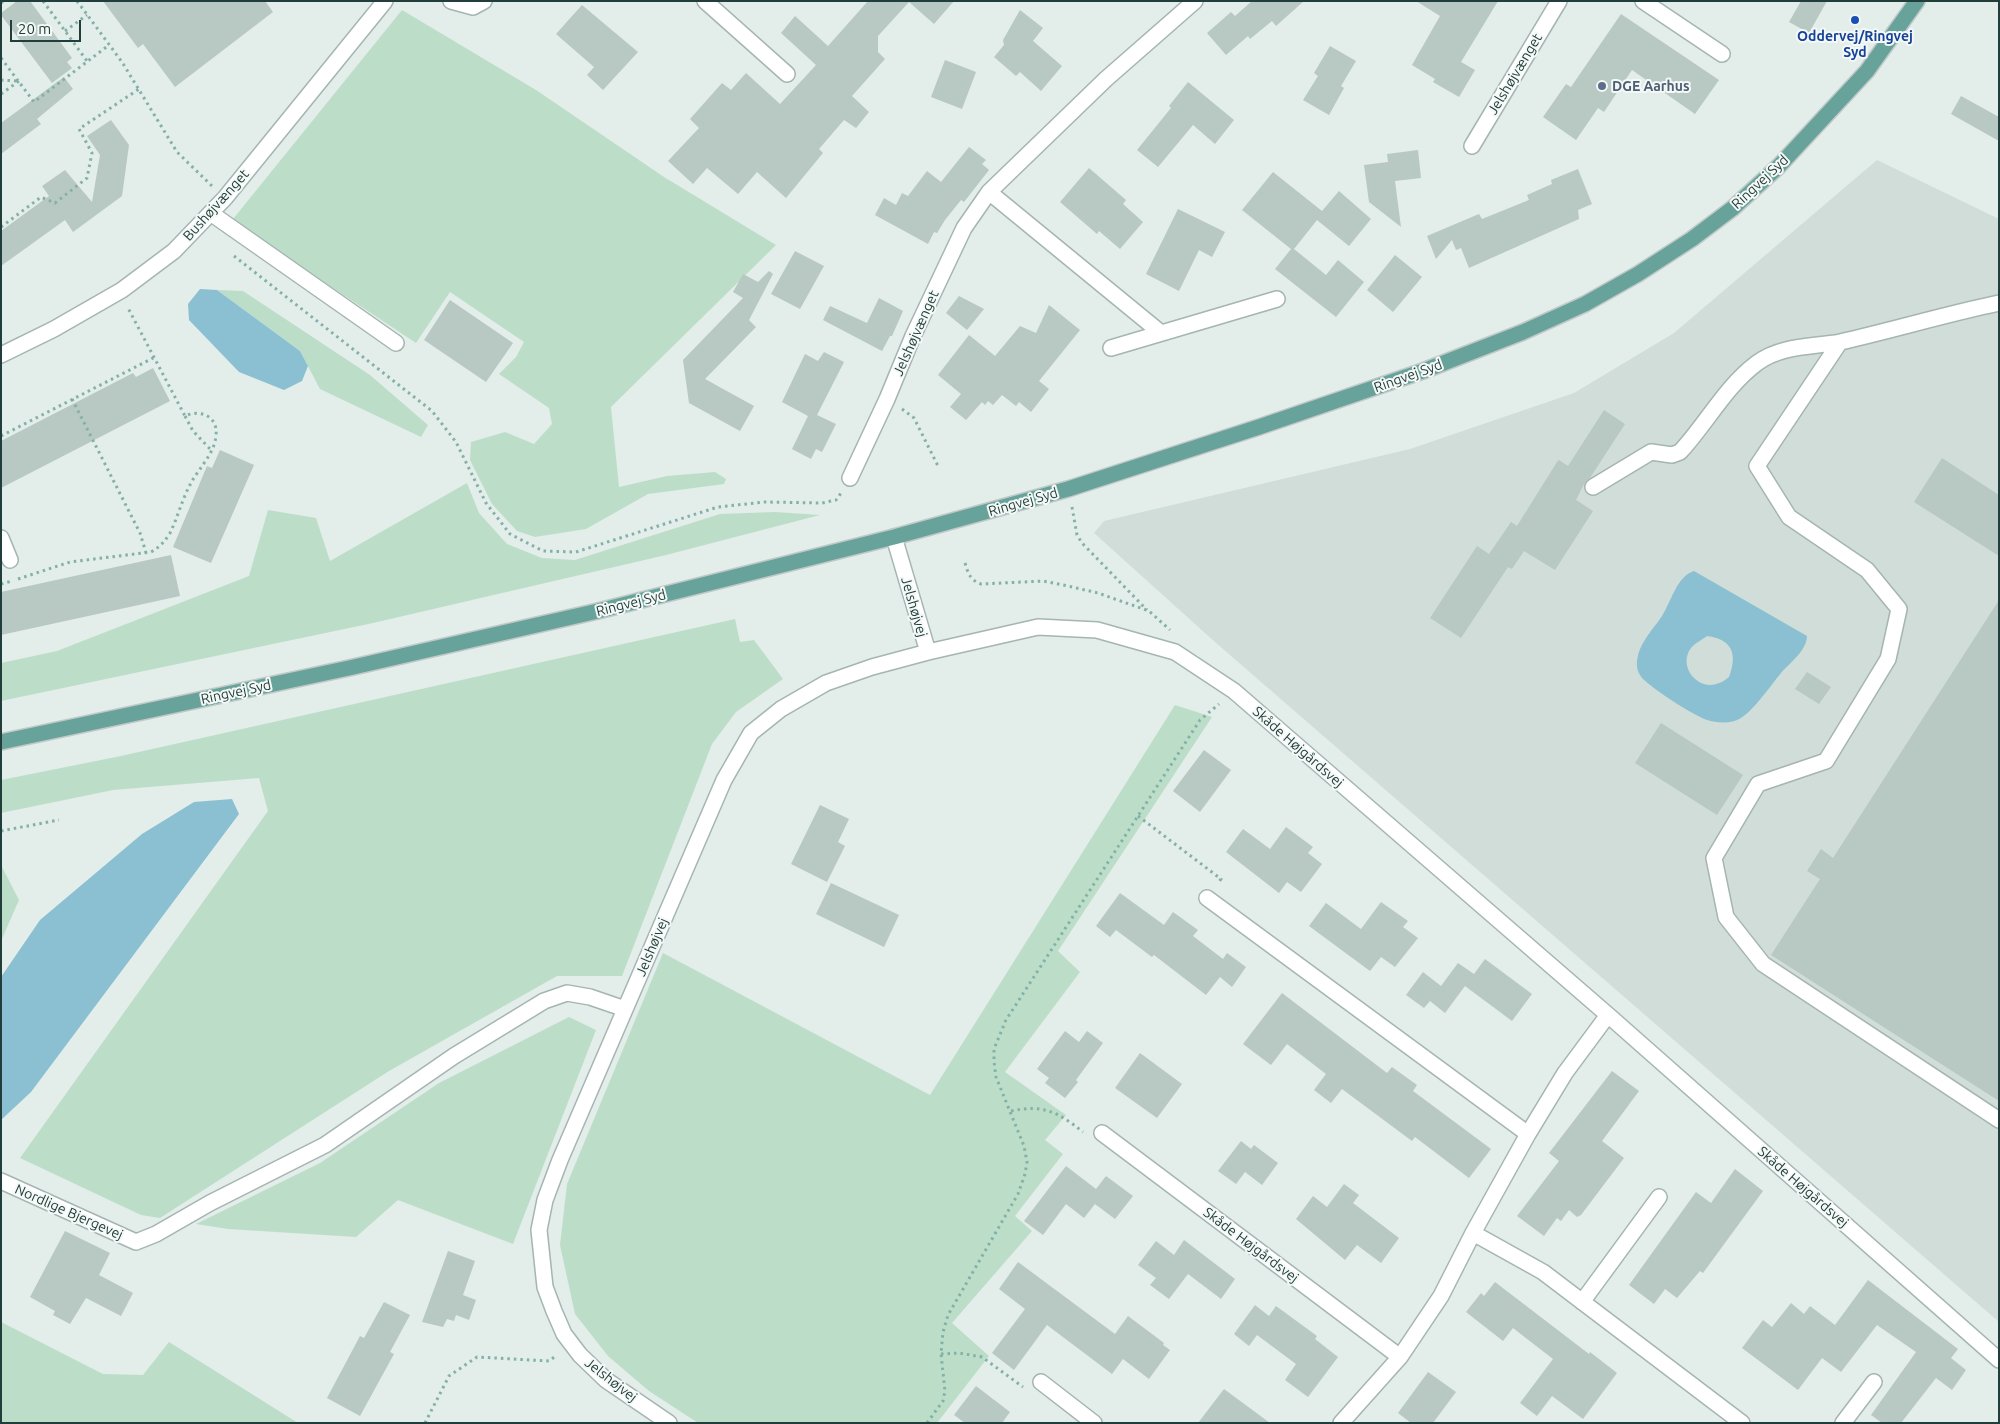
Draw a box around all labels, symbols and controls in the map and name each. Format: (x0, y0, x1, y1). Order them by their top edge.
scale bar (12, 10, 84, 42)
marker: Oddervej/Ringvej Syd (1849, 14, 1861, 26)
text: 20 m (18, 20, 51, 37)
place label: Oddervej/Ringvej Syd (1797, 28, 1913, 60)
street label: Jelshøjvænget (1484, 30, 1546, 118)
place label: DGE Aarhus (1612, 78, 1690, 94)
marker: DGE Aarhus (1596, 80, 1608, 92)
street label: Ringvej Syd (1728, 152, 1792, 212)
street label: Bushøjvænget (179, 166, 253, 244)
street label: Jelshøjvænget (890, 288, 942, 378)
street label: Ringvej Syd (1372, 356, 1444, 396)
street label: Ringvej Syd (986, 484, 1060, 520)
street label: Jelshøjvej (897, 575, 931, 639)
street label: Ringvej Syd (594, 586, 668, 620)
street label: Ringvej Syd (199, 676, 273, 708)
street label: Skåde Højgårdsvej (1249, 703, 1347, 791)
street label: Jelshøjvej (632, 915, 672, 979)
street label: Skåde Højgårdsvej (1754, 1143, 1852, 1231)
street label: Nordlige Bjergevej (12, 1181, 126, 1243)
street label: Skåde Højgårdsvej (1200, 1204, 1302, 1286)
street label: Jelshøjvej (581, 1354, 641, 1406)

